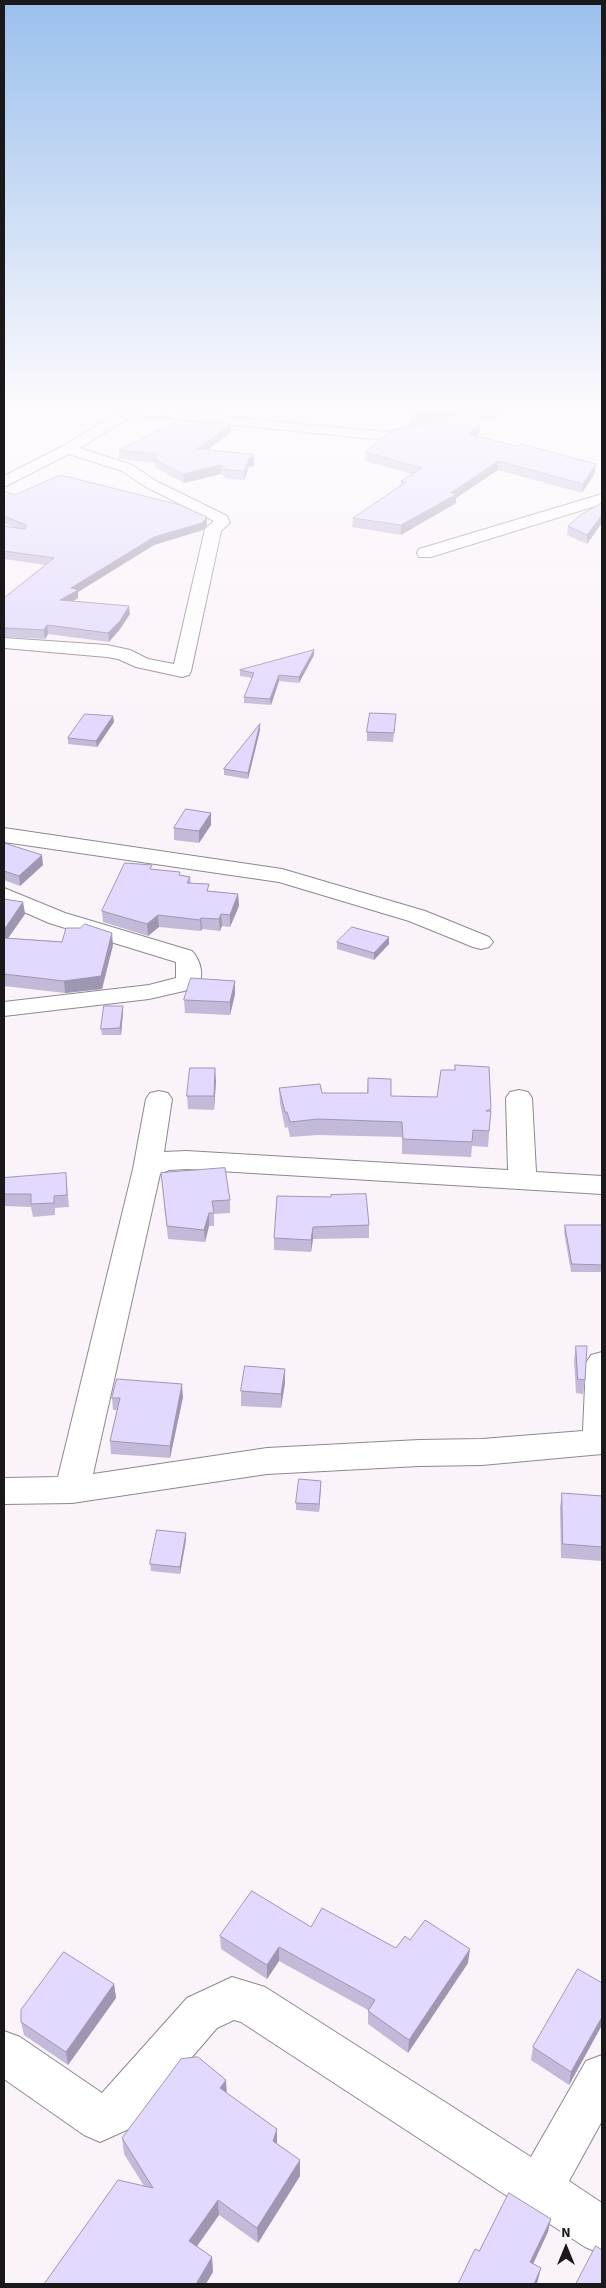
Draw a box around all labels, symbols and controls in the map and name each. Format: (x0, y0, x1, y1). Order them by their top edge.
north arrow (541, 2223, 591, 2273)
text: N (561, 2223, 571, 2243)

